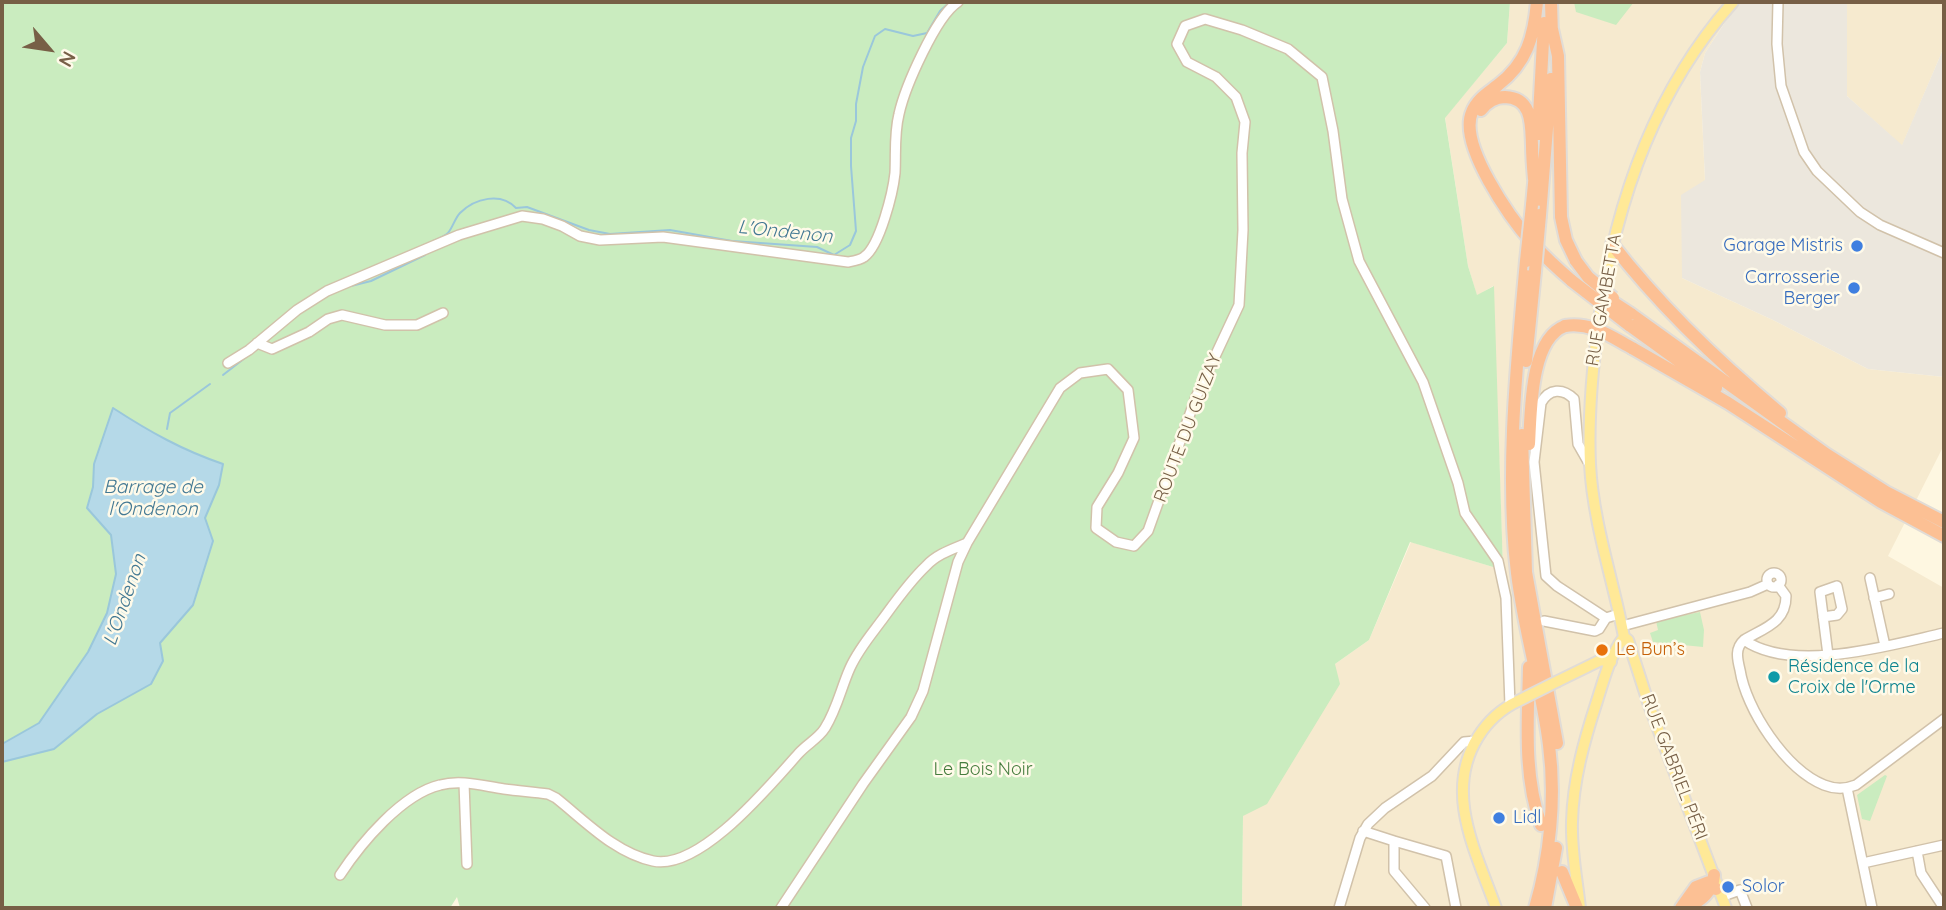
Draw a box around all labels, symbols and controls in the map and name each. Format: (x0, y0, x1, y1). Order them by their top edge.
north arrow (14, 14, 84, 84)
text: N (53, 47, 81, 71)
water label: L'Ondenon (737, 216, 833, 248)
street label: RUE GAMBETTA (1582, 232, 1626, 368)
place label: Garage Mistris (1723, 235, 1843, 257)
marker: Garage Mistris (1849, 238, 1865, 254)
place label: Carrosserie Berger (1745, 267, 1840, 310)
marker: Carrosserie Berger (1846, 280, 1862, 296)
street label: ROUTE DU GUIZAY (1150, 351, 1226, 505)
water label: Barrage de l'Ondenon (103, 476, 203, 520)
water label: L'Ondenon (99, 551, 151, 649)
place label: Le Bun’s (1616, 639, 1685, 661)
marker: Le Bun’s (1594, 642, 1610, 658)
place label: Résidence de la Croix de l'Orme (1788, 656, 1919, 698)
marker: Résidence de la Croix de l'Orme (1766, 669, 1782, 685)
street label: RUE GABRIEL PÉRI (1636, 691, 1712, 843)
park label: Le Bois Noir (933, 759, 1033, 781)
place label: Lidl (1513, 807, 1541, 829)
marker: Lidl (1491, 810, 1507, 826)
place label: Solor (1742, 876, 1785, 898)
marker: Solor (1720, 879, 1736, 895)

